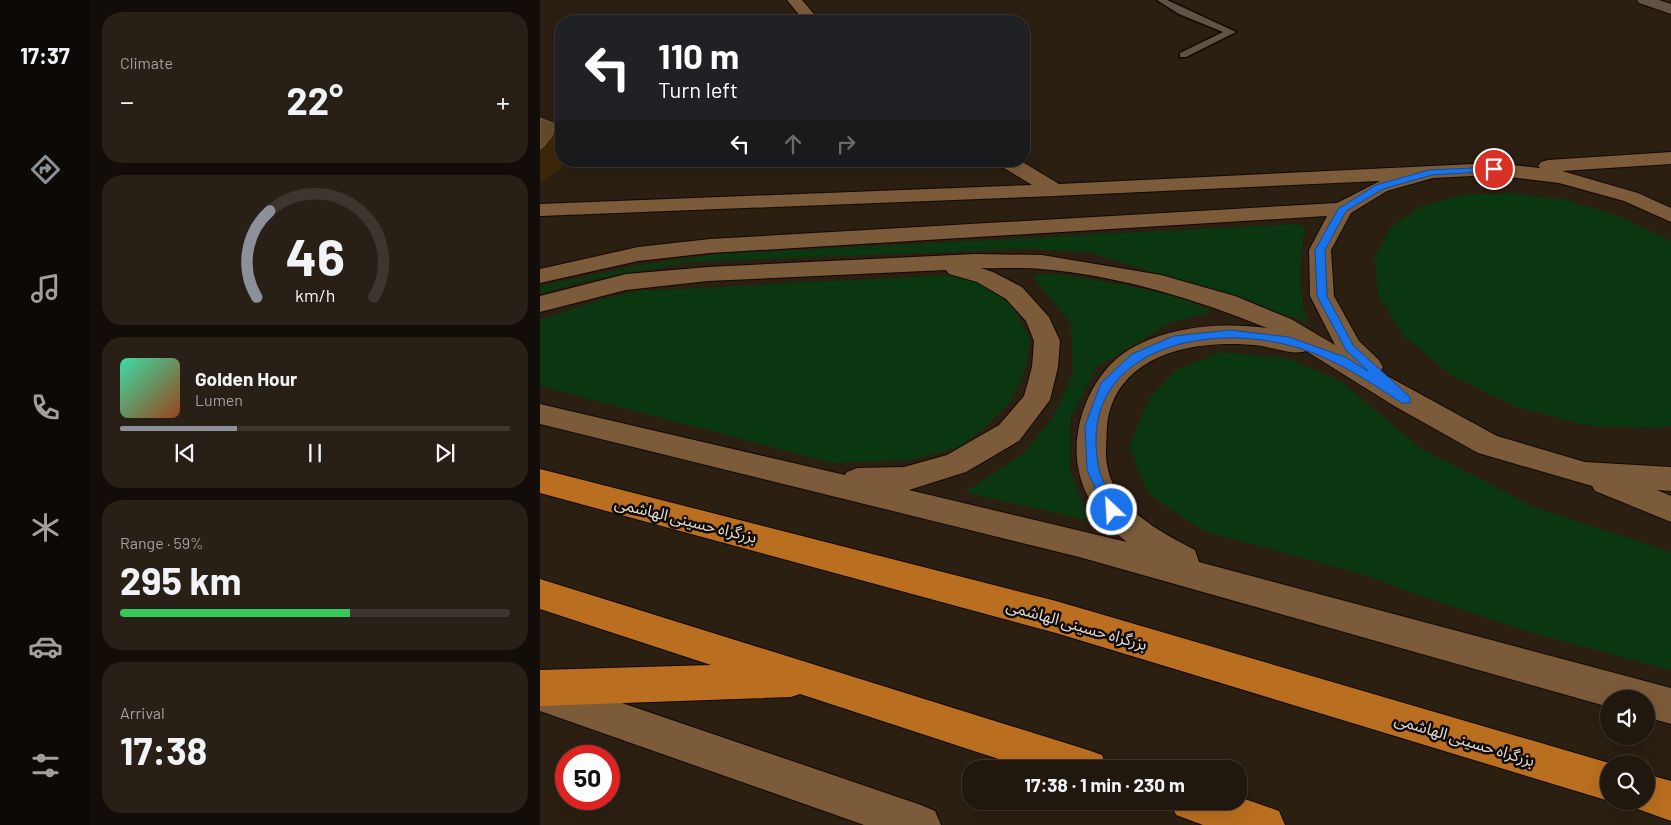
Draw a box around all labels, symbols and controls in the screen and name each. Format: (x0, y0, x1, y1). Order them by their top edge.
text: 110 m (658, 34, 739, 76)
icon: left (575, 35, 640, 100)
text: 17:37 (20, 42, 70, 68)
text: Climate (120, 53, 173, 72)
text: Turn left (658, 76, 738, 102)
text: 22° (287, 77, 343, 123)
text: − (120, 84, 134, 118)
text: + (496, 84, 510, 118)
icon: left (726, 130, 754, 158)
icon: ahead (779, 130, 807, 158)
icon: right (832, 130, 860, 158)
pin (1473, 148, 1515, 190)
icon: directions (28, 152, 63, 187)
icon: arrive (1480, 155, 1508, 183)
text: 46 (285, 224, 345, 286)
icon: music (28, 271, 63, 306)
text: km/h (295, 284, 335, 306)
text: Golden Hour (195, 367, 297, 390)
icon: phone (28, 390, 63, 425)
text: Lumen (195, 390, 243, 409)
icon: previous (171, 439, 199, 467)
icon: pause (301, 439, 329, 467)
icon: next (431, 439, 459, 467)
position arrow (1085, 483, 1137, 535)
street label: بزرگراه حسینی الهاشمی (613, 492, 759, 547)
icon: climate (28, 510, 63, 545)
text: Range · 59% (120, 533, 204, 552)
text: 295 km (120, 557, 242, 603)
street label: بزرگراه حسینی الهاشمی (1004, 595, 1150, 654)
icon: car (28, 629, 63, 664)
map controls (1600, 690, 1655, 810)
button: sound (1600, 690, 1655, 745)
text: Arrival (120, 703, 165, 722)
street label: بزرگراه حسینی الهاشمی (1392, 709, 1537, 770)
text: 17:38 (120, 727, 207, 773)
speed limit sign: 50 (555, 745, 620, 810)
icon: filters (28, 748, 63, 783)
button: search (1600, 755, 1655, 810)
text: 17:38 · 1 min · 230 m (1024, 773, 1185, 796)

